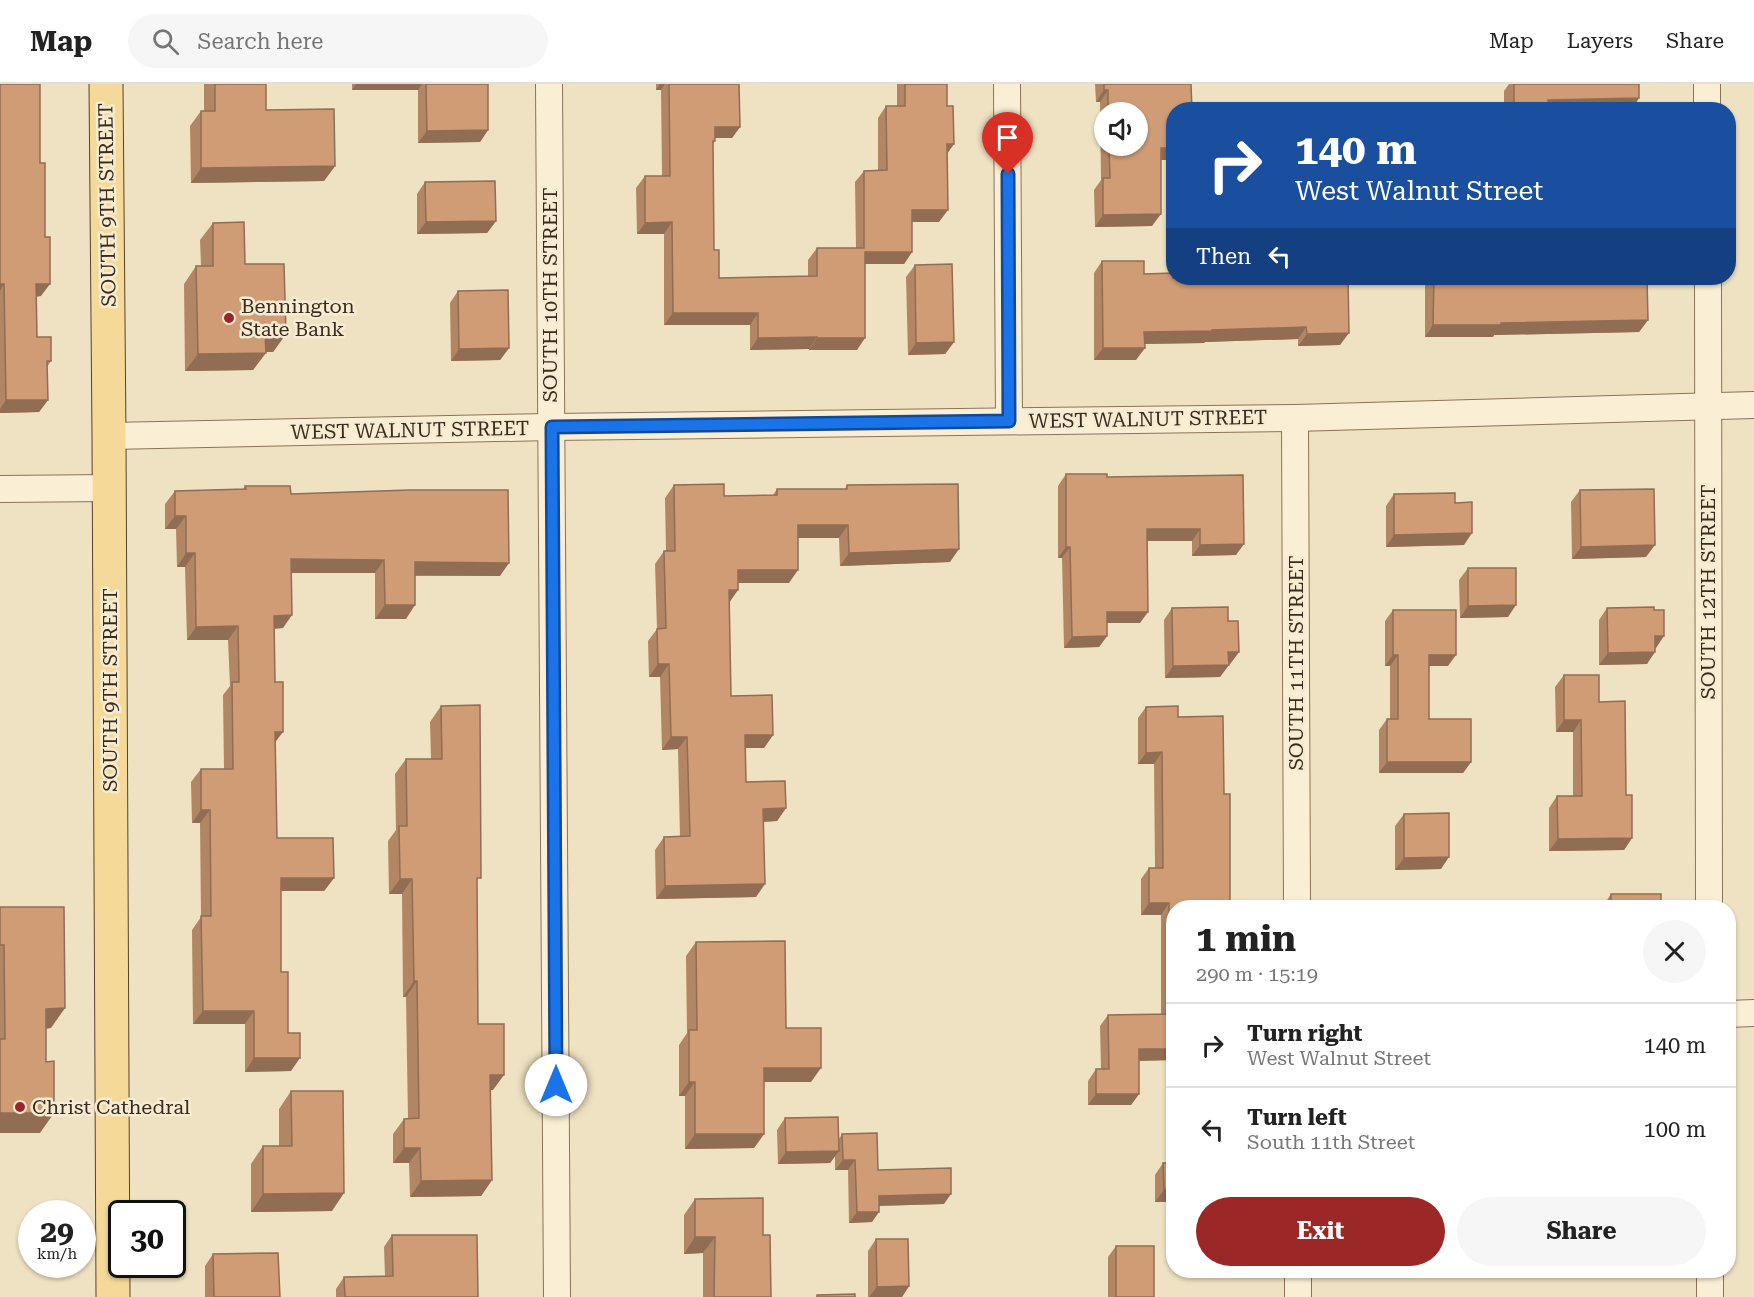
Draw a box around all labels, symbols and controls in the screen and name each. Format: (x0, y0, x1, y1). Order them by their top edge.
search box (128, 14, 548, 68)
text: Map (30, 25, 92, 58)
icon: search (149, 25, 182, 58)
text: Search here (197, 29, 323, 54)
text: Map (1489, 29, 1534, 53)
text: Layers (1567, 29, 1633, 53)
text: Share (1666, 29, 1724, 53)
map controls (1094, 102, 1148, 156)
button: sound (1094, 102, 1148, 156)
street label: SOUTH 9TH STREET (93, 103, 121, 307)
pin (982, 112, 1033, 174)
icon: arrive (991, 121, 1024, 154)
text: 140 m (1295, 125, 1417, 174)
icon: right (1196, 126, 1274, 204)
text: West Walnut Street (1295, 175, 1543, 207)
street label: SOUTH 10TH STREET (538, 187, 562, 403)
icon: left (1263, 240, 1296, 273)
text: Then (1196, 244, 1251, 269)
place label: Bennington State Bank (241, 294, 355, 341)
marker: Bennington State Bank (222, 311, 236, 325)
street label: WEST WALNUT STREET (1029, 405, 1267, 433)
street label: WEST WALNUT STREET (291, 416, 529, 444)
street label: SOUTH 12TH STREET (1696, 484, 1720, 700)
street label: SOUTH 11TH STREET (1284, 555, 1308, 771)
street label: SOUTH 9TH STREET (98, 588, 122, 792)
text: 1 min (1196, 918, 1296, 960)
button: close (1643, 920, 1706, 983)
text: 290 m · 15:19 (1196, 962, 1318, 986)
text: Turn right (1247, 1021, 1362, 1046)
icon: right (1196, 1029, 1229, 1062)
text: 140 m (1643, 1033, 1706, 1058)
text: West Walnut Street (1247, 1046, 1431, 1070)
position arrow (524, 1053, 588, 1117)
place label: Christ Cathedral (32, 1095, 190, 1119)
marker: Christ Cathedral (13, 1100, 27, 1114)
text: Turn left (1247, 1105, 1347, 1130)
icon: left (1196, 1113, 1229, 1146)
text: 100 m (1643, 1117, 1706, 1142)
text: South 11th Street (1247, 1130, 1415, 1154)
button: Exit (1196, 1197, 1445, 1266)
button: Share (1457, 1197, 1706, 1266)
speed limit sign: 30 (108, 1200, 186, 1278)
text: 29 (40, 1214, 74, 1249)
text: km/h (37, 1245, 77, 1263)

